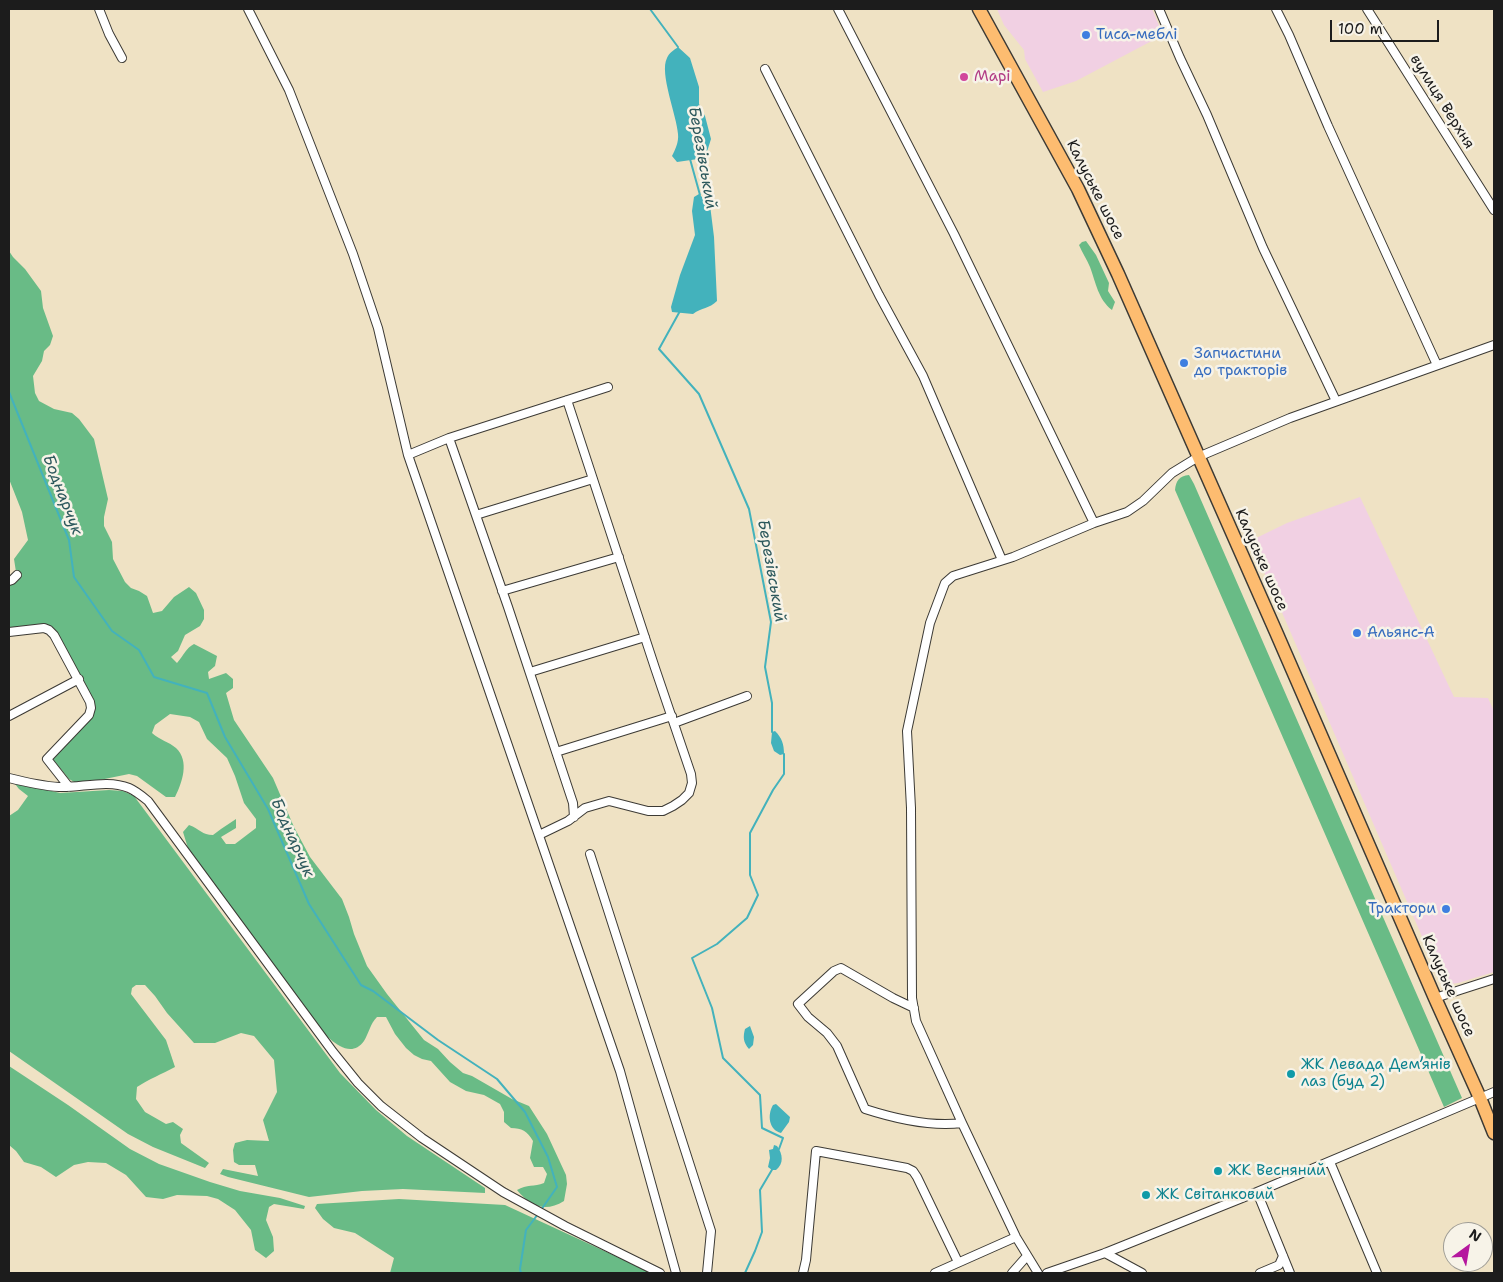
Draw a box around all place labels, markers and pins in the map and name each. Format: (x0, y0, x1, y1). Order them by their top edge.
place label: Тиса-меблі (1096, 26, 1177, 44)
marker: Тиса-меблі (1080, 29, 1092, 41)
place label: Марі (974, 68, 1011, 86)
marker: Марі (958, 71, 970, 83)
place label: Запчастини до тракторів (1194, 345, 1287, 380)
marker: Запчастини до тракторів (1178, 357, 1190, 369)
place label: Альянс-А (1367, 624, 1435, 642)
marker: Альянс-А (1351, 627, 1363, 639)
place label: Трактори (1368, 900, 1436, 918)
marker: Трактори (1440, 903, 1452, 915)
place label: ЖК Левада Дем’янів лаз (буд 2) (1301, 1056, 1451, 1091)
marker: ЖК Левада Дем’янів лаз (буд 2) (1285, 1068, 1297, 1080)
place label: ЖК Весняний (1228, 1162, 1326, 1180)
marker: ЖК Весняний (1212, 1165, 1224, 1177)
place label: ЖК Світанковий (1156, 1186, 1274, 1204)
marker: ЖК Світанковий (1140, 1189, 1152, 1201)

